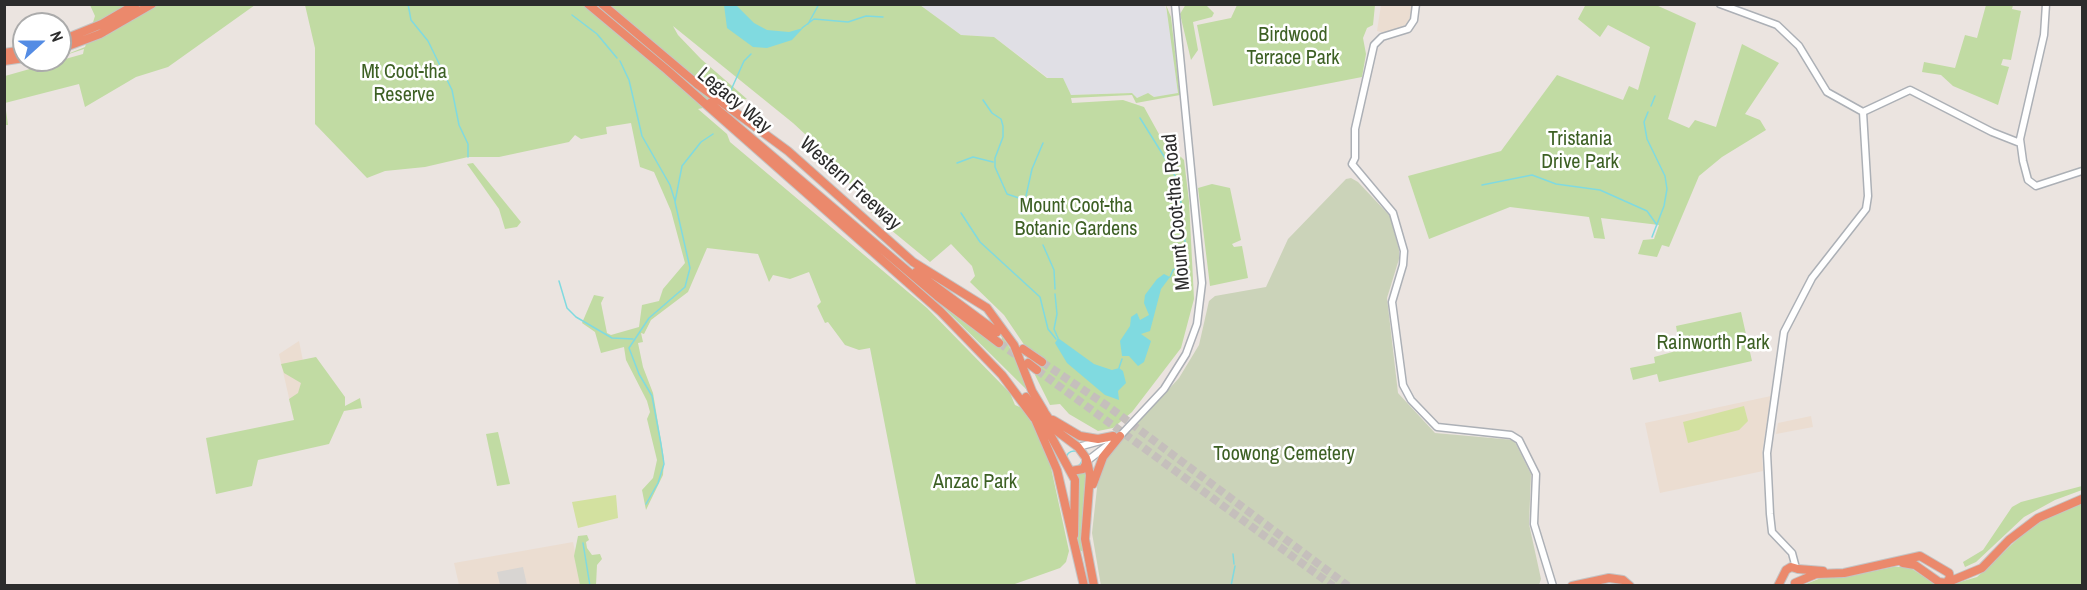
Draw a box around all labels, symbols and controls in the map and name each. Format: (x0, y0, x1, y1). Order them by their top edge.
north arrow (12, 12, 72, 72)
park label: Birdwood Terrace Park (1247, 24, 1339, 71)
text: N (45, 28, 69, 45)
park label: Mt Coot-tha Reserve (361, 61, 447, 108)
street label: Legacy Way (692, 63, 776, 139)
park label: Tristania Drive Park (1541, 128, 1619, 175)
street label: Western Freeway (794, 132, 906, 236)
street label: Mount Coot-tha Road (1158, 133, 1196, 291)
park label: Mount Coot-tha Botanic Gardens (1014, 195, 1138, 242)
park label: Rainworth Park (1656, 332, 1770, 356)
park label: Toowong Cemetery (1213, 443, 1355, 467)
park label: Anzac Park (933, 471, 1017, 495)

